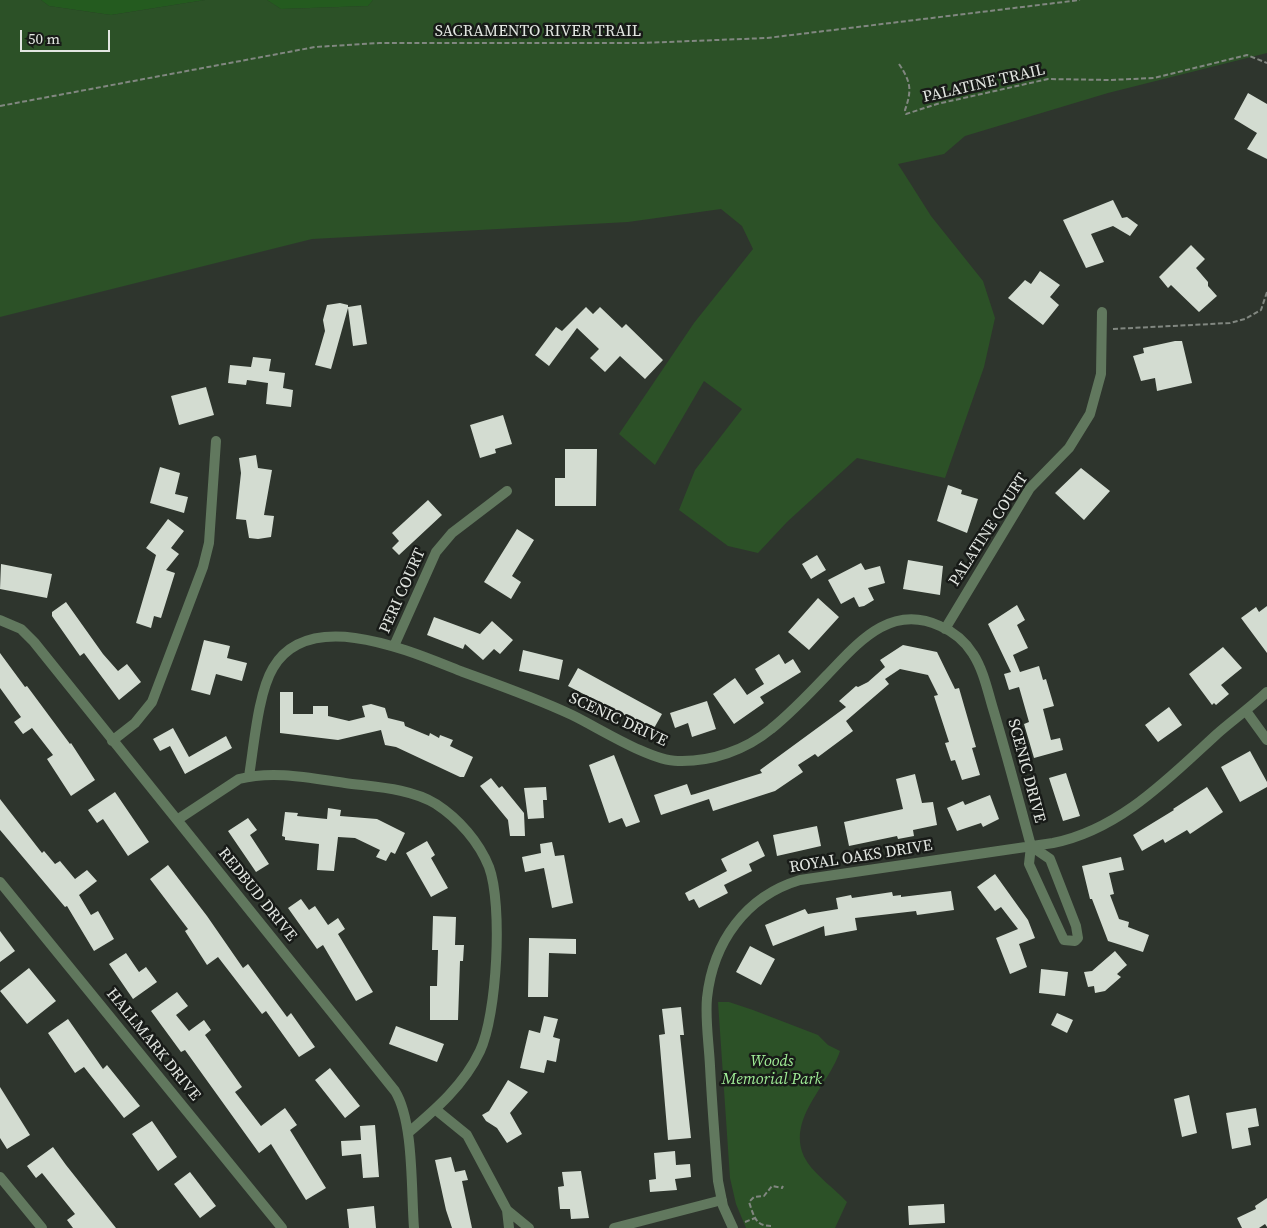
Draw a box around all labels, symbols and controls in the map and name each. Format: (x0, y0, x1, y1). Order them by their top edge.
scale bar (22, 20, 112, 52)
street label: SACRAMENTO RIVER TRAIL (435, 22, 641, 42)
text: 50 m (28, 28, 60, 49)
street label: PALATINE TRAIL (921, 61, 1047, 107)
street label: PALATINE COURT (945, 470, 1033, 590)
street label: PERI COURT (376, 546, 430, 636)
street label: SCENIC DRIVE (566, 689, 670, 751)
street label: SCENIC DRIVE (1003, 717, 1049, 825)
street label: ROYAL OAKS DRIVE (788, 836, 934, 878)
street label: REDBUD DRIVE (213, 844, 301, 946)
street label: HALLMARK DRIVE (102, 985, 204, 1105)
park label: Woods Memorial Park (722, 1052, 822, 1090)

